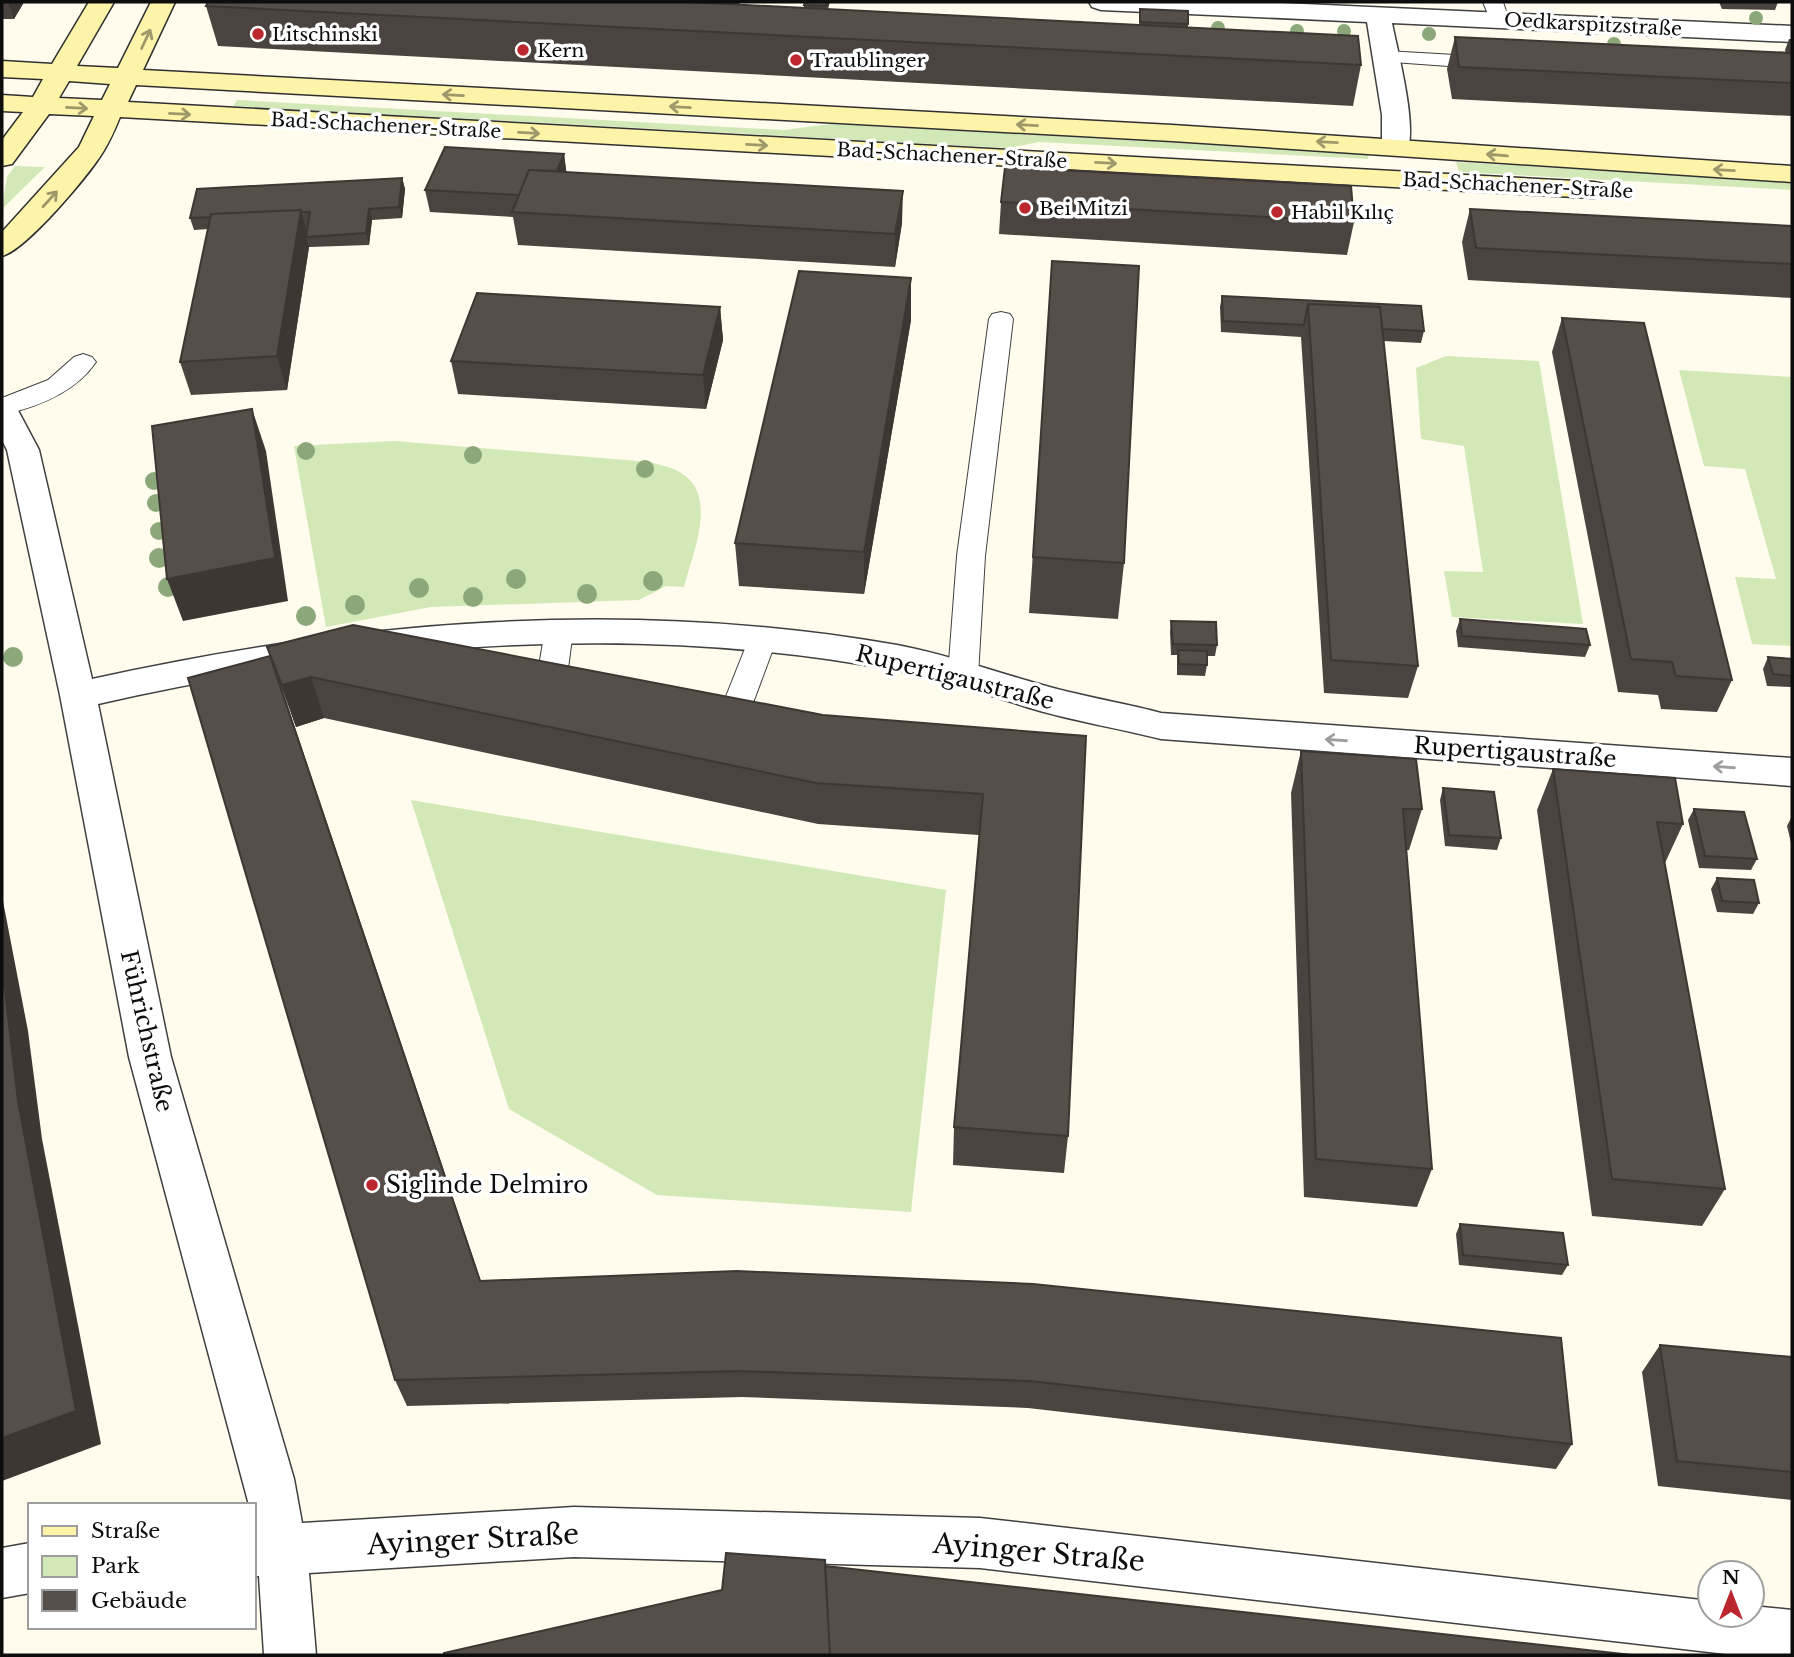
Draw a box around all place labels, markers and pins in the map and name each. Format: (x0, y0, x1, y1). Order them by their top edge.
place label: Litschinski (272, 23, 378, 46)
marker: Litschinski (250, 26, 266, 42)
place label: Kern (537, 39, 584, 62)
marker: Kern (515, 42, 531, 58)
place label: Traublinger (810, 49, 926, 72)
marker: Traublinger (788, 52, 804, 68)
place label: Bei Mitzi (1039, 197, 1128, 220)
marker: Bei Mitzi (1017, 200, 1033, 216)
place label: Habil Kılıç (1291, 201, 1394, 224)
marker: Habil Kılıç (1269, 204, 1285, 220)
place label: Siglinde Delmiro (386, 1171, 588, 1199)
marker: Siglinde Delmiro (364, 1177, 380, 1193)

